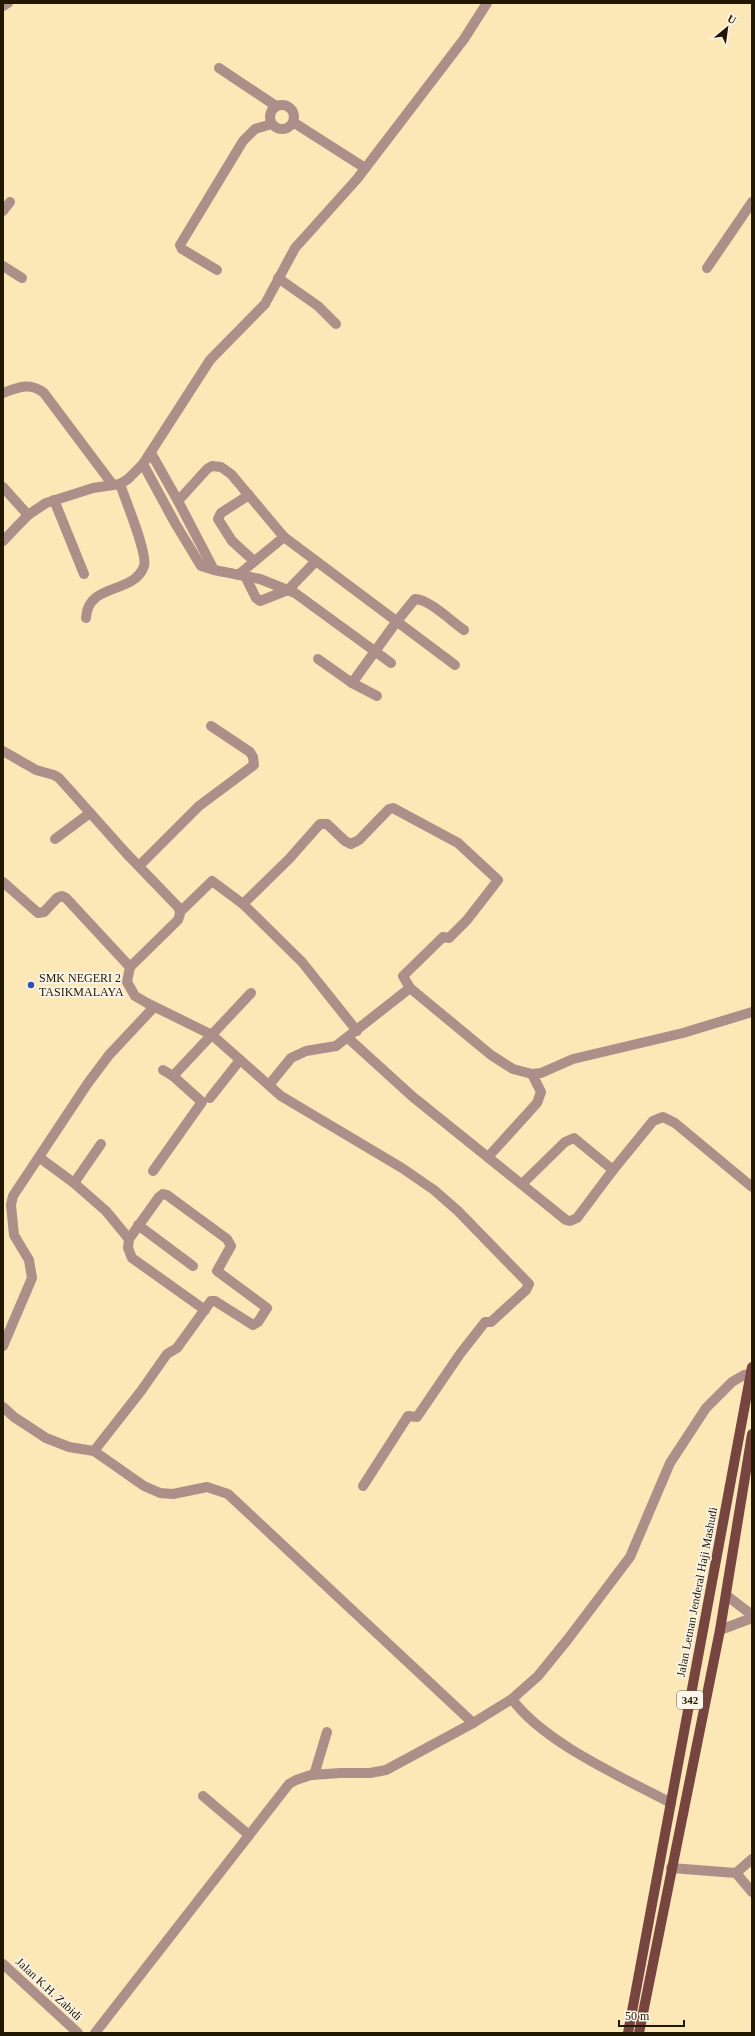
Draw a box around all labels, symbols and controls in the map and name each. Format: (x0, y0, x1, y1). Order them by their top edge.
north arrow (707, 8, 747, 48)
text: U (725, 12, 738, 26)
place label: SMK NEGERI 2 TASIKMALAYA (39, 971, 124, 999)
marker: SMK NEGERI 2 TASIKMALAYA (26, 980, 36, 990)
street label: Jalan Letnan Jenderal Haji Mashudi (674, 1505, 720, 1678)
road number: 342 (677, 1691, 703, 1709)
street label: Jalan K.H. Zabidi (13, 1955, 85, 2024)
scale bar (619, 2002, 684, 2028)
text: 50 m (625, 2009, 650, 2023)

